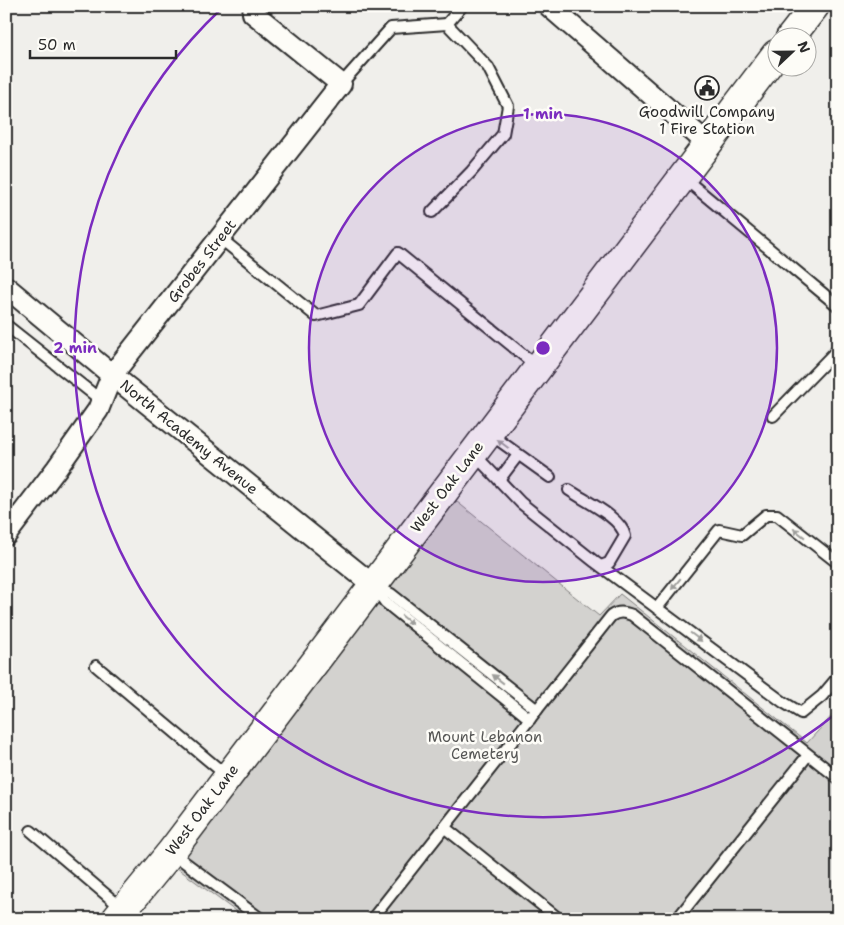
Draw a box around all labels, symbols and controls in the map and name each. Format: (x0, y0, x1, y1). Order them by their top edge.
scale bar (30, 28, 176, 60)
north arrow (766, 28, 816, 78)
text: 50 m (38, 35, 76, 55)
text: N (794, 39, 814, 56)
public building icon: Goodwill Company 1 Fire Station (694, 75, 720, 101)
place label: Goodwill Company 1 Fire Station (639, 102, 775, 139)
text: 1 min (523, 104, 563, 124)
street label: Grobes Street (163, 215, 241, 307)
text: 2 min (53, 338, 97, 358)
centre of rings (534, 339, 552, 357)
street label: North Academy Avenue (116, 375, 262, 499)
street label: West Oak Lane (406, 437, 488, 537)
one-way arrow (497, 439, 510, 450)
one-way arrow (793, 528, 806, 539)
one-way arrow (671, 577, 682, 590)
one-way arrow (401, 614, 414, 625)
one-way arrow (689, 632, 703, 642)
one-way arrow (492, 674, 505, 685)
park label: Mount Lebanon Cemetery (428, 727, 542, 764)
street label: West Oak Lane (161, 760, 243, 860)

